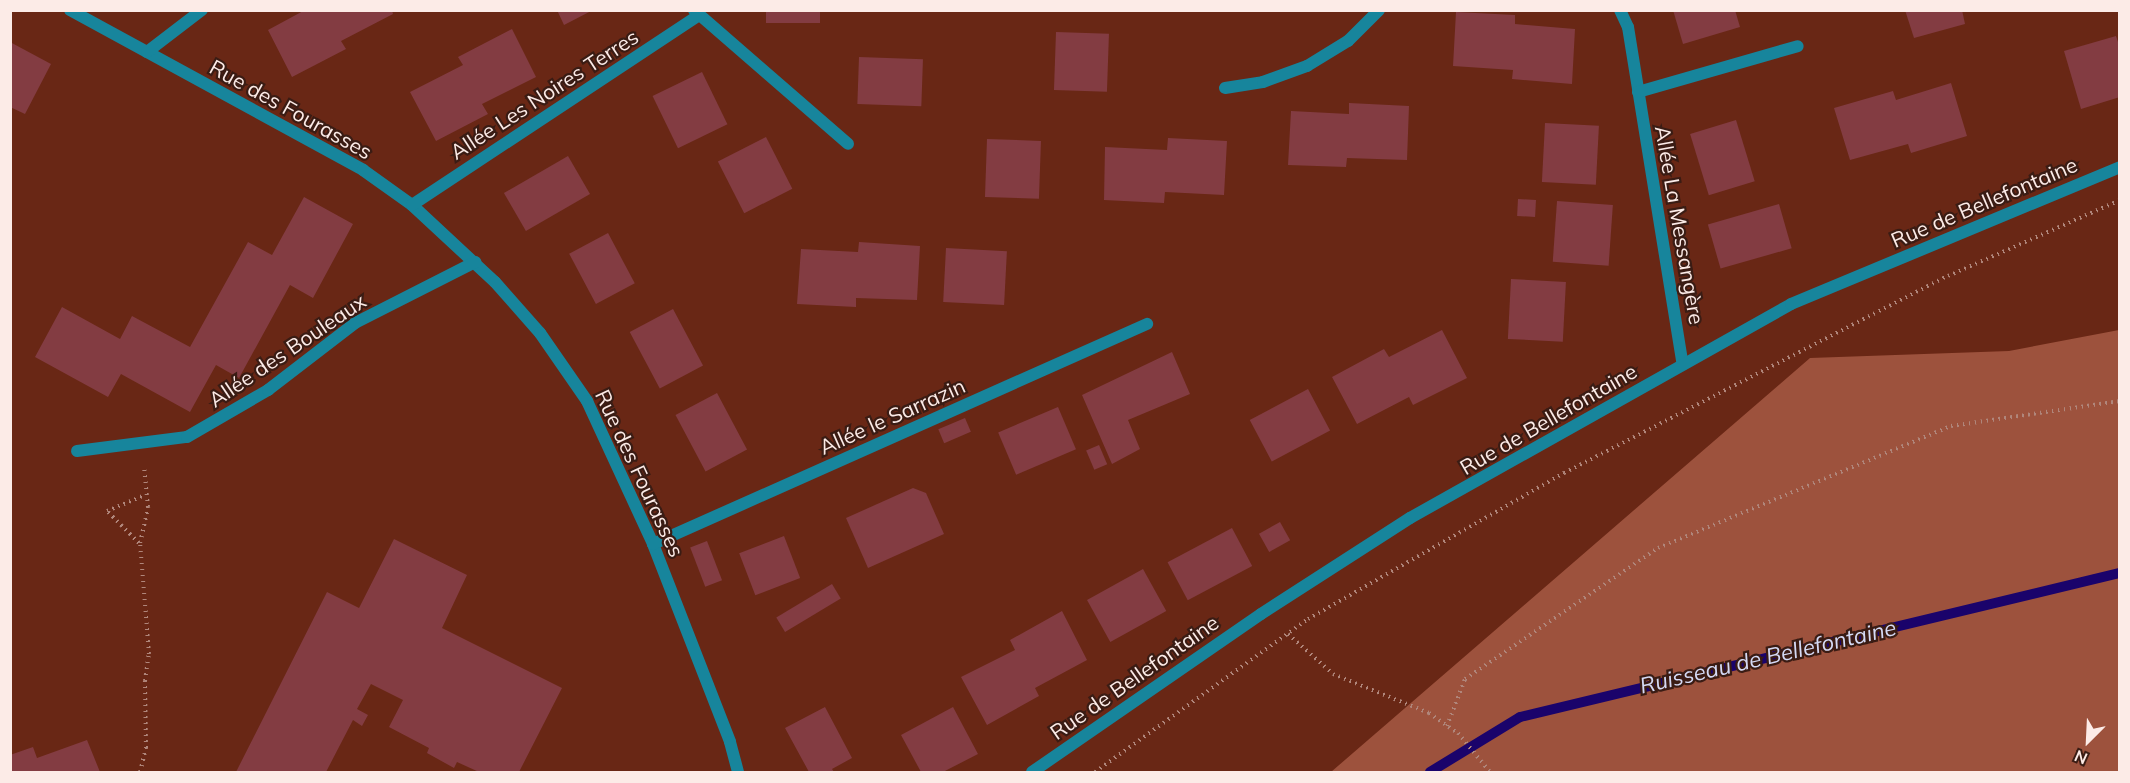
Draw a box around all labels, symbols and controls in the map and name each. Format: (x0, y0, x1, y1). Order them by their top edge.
street label: Allée Les Noires Terres (445, 24, 643, 164)
street label: Rue des Fourasses (205, 54, 377, 164)
street label: Allée La Messangère (1650, 124, 1710, 326)
street label: Rue de Bellefontaine (1887, 151, 2081, 253)
street label: Allée des Bouleaux (203, 288, 371, 412)
street label: Rue de Bellefontaine (1455, 358, 1641, 480)
street label: Allée le Sarrazin (815, 373, 969, 459)
street label: Rue des Fourasses (590, 385, 690, 561)
street label: Rue de Bellefontaine (1045, 609, 1223, 745)
water label: Ruisseau de Bellefontaine (1637, 615, 1899, 699)
north arrow (2058, 711, 2118, 771)
text: N (2071, 746, 2090, 769)

